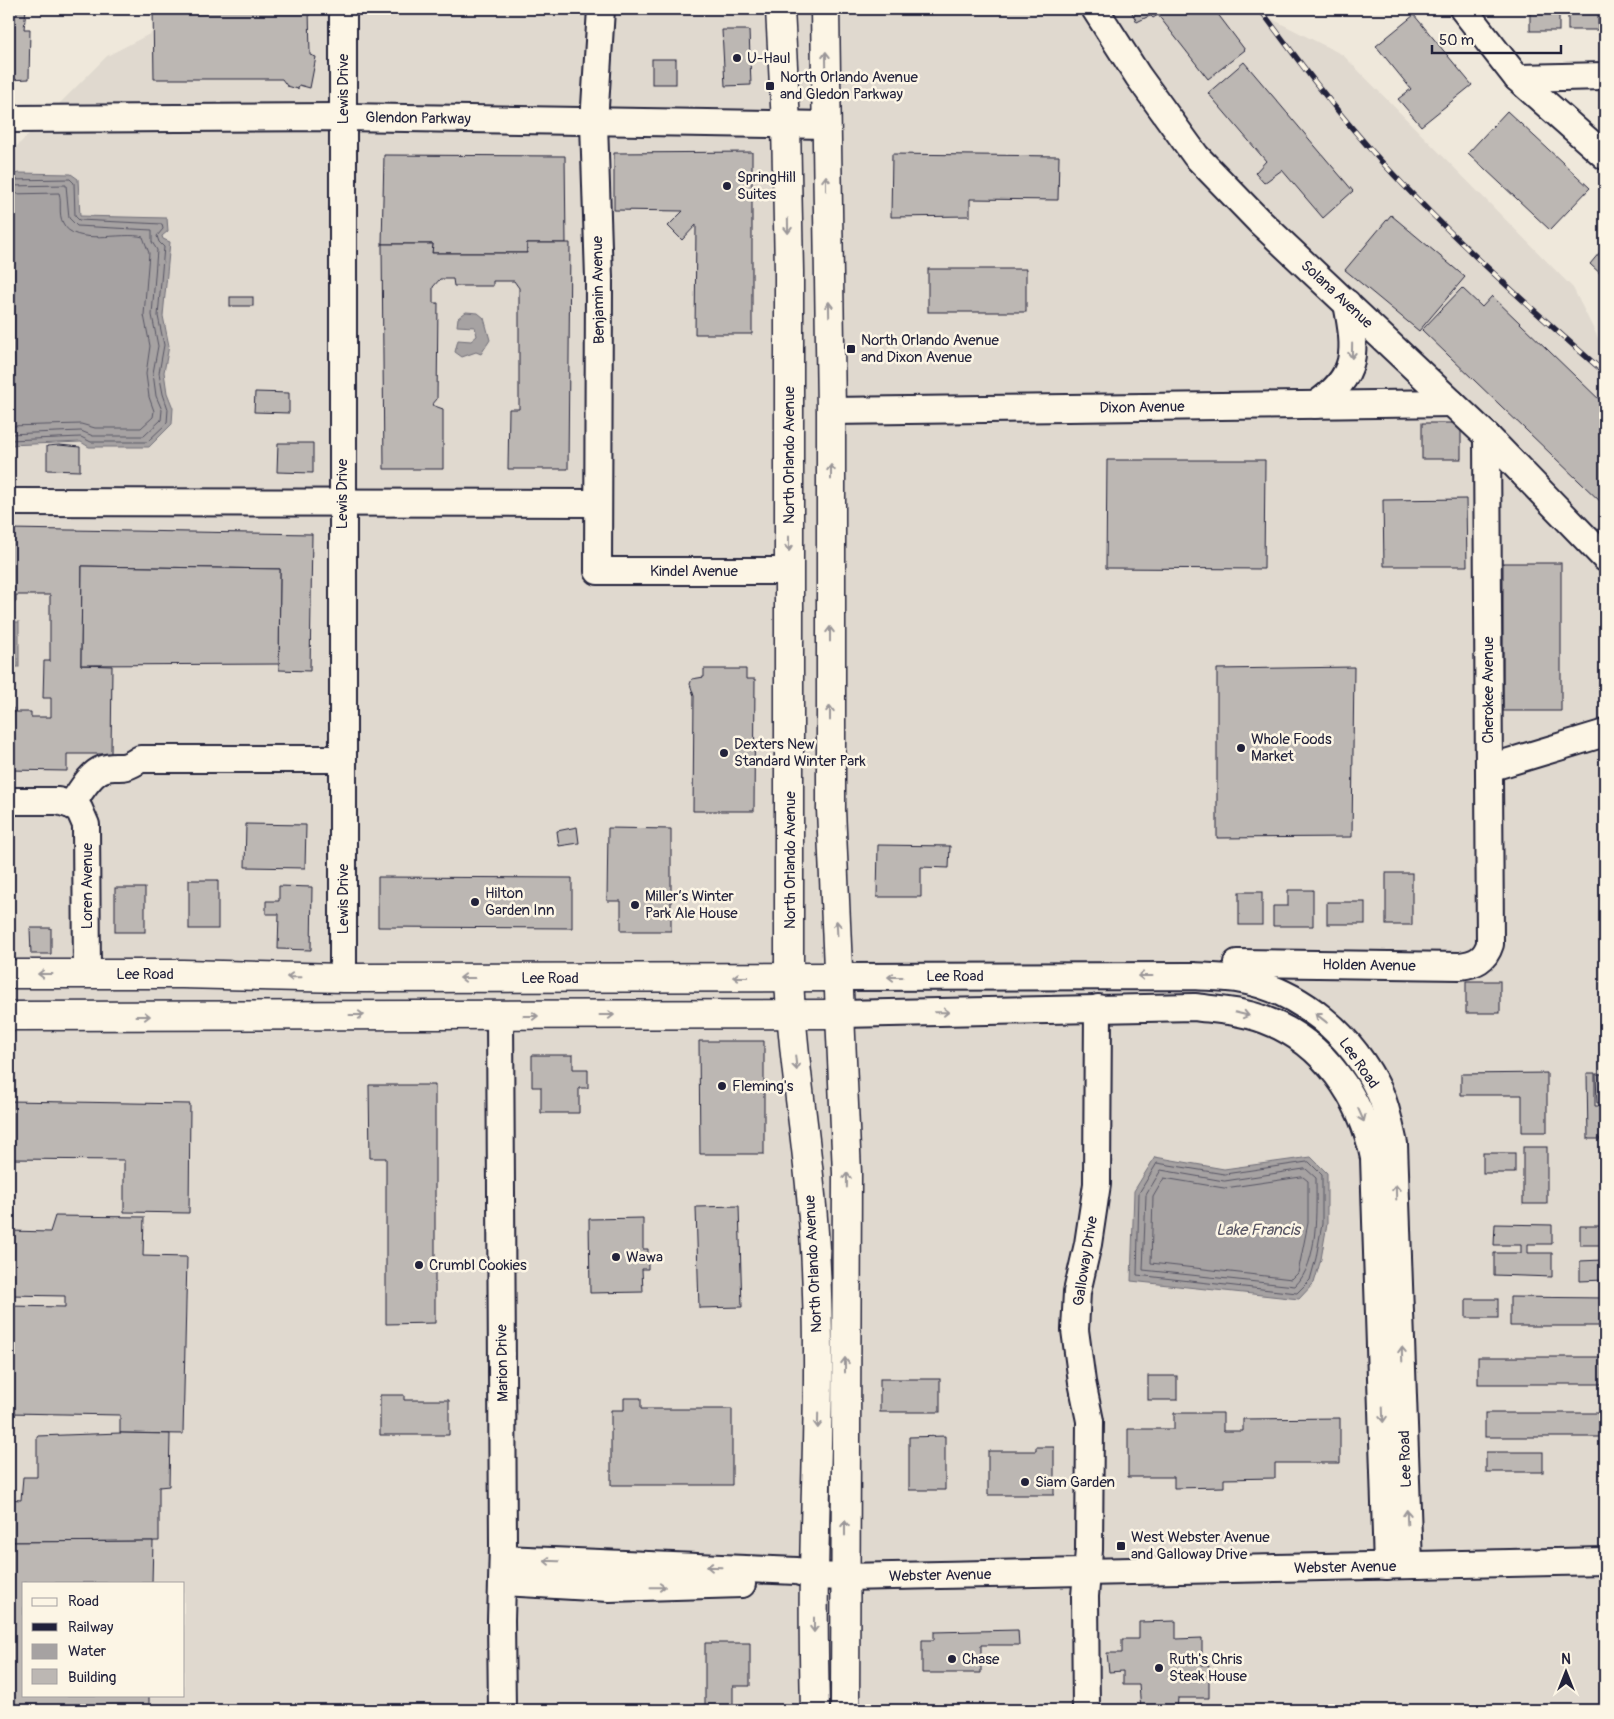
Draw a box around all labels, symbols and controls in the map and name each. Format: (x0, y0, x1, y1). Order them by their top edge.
scale bar (1432, 22, 1560, 54)
text: 50 m (1439, 31, 1474, 50)
place label: U-Haul (747, 49, 791, 68)
one-way arrow (821, 51, 831, 67)
marker: U-Haul (731, 52, 743, 64)
street label: Lewis Drive (334, 53, 353, 124)
place label: North Orlando Avenue and Gledon Parkway (780, 68, 918, 104)
marker: North Orlando Avenue and Gledon Parkway (764, 80, 776, 92)
street label: Glendon Parkway (365, 108, 471, 129)
place label: SpringHill Suites (737, 168, 796, 204)
one-way arrow (822, 175, 831, 191)
marker: SpringHill Suites (721, 180, 733, 192)
one-way arrow (783, 217, 793, 233)
street label: Benjamin Avenue (588, 235, 609, 344)
street label: Solana Avenue (1297, 256, 1377, 333)
one-way arrow (824, 301, 834, 318)
place label: North Orlando Avenue and Dixon Avenue (861, 331, 999, 367)
marker: North Orlando Avenue and Dixon Avenue (845, 343, 857, 355)
one-way arrow (1347, 343, 1357, 359)
street label: North Orlando Avenue (780, 385, 799, 524)
street label: Dixon Avenue (1099, 397, 1185, 418)
street label: Lewis Drive (333, 458, 352, 529)
one-way arrow (826, 464, 836, 480)
one-way arrow (784, 536, 794, 552)
street label: Kindel Avenue (650, 562, 739, 581)
one-way arrow (825, 626, 835, 642)
street label: Cherokee Avenue (1479, 636, 1498, 744)
one-way arrow (825, 705, 835, 722)
place label: Whole Foods Market (1251, 730, 1332, 766)
place label: Dexters New Standard Winter Park (734, 735, 867, 771)
marker: Whole Foods Market (1235, 742, 1247, 754)
marker: Dexters New Standard Winter Park (718, 747, 730, 759)
street label: North Orlando Avenue (781, 790, 800, 929)
street label: Loren Avenue (78, 842, 97, 929)
street label: Lewis Drive (334, 863, 353, 934)
place label: Hilton Garden Inn (485, 884, 555, 920)
place label: Miller’s Winter Park Ale House (645, 887, 738, 923)
marker: Hilton Garden Inn (469, 896, 481, 908)
marker: Miller’s Winter Park Ale House (629, 899, 641, 911)
one-way arrow (833, 920, 842, 936)
street label: Holden Avenue (1322, 955, 1417, 976)
street label: Lee Road (116, 965, 174, 984)
street label: Lee Road (926, 967, 984, 986)
one-way arrow (37, 969, 53, 979)
street label: Lee Road (521, 969, 579, 988)
one-way arrow (1137, 971, 1154, 981)
one-way arrow (287, 972, 303, 982)
one-way arrow (733, 972, 749, 982)
one-way arrow (887, 972, 904, 982)
one-way arrow (459, 973, 475, 983)
one-way arrow (934, 1007, 950, 1016)
one-way arrow (348, 1010, 365, 1020)
one-way arrow (598, 1010, 615, 1020)
one-way arrow (1233, 1010, 1249, 1019)
one-way arrow (134, 1011, 151, 1021)
one-way arrow (523, 1011, 539, 1021)
one-way arrow (1315, 1012, 1328, 1023)
street label: Lee Road (1334, 1034, 1383, 1092)
one-way arrow (791, 1055, 800, 1071)
place label: Fleming's (732, 1077, 794, 1096)
marker: Fleming's (716, 1080, 728, 1092)
one-way arrow (1356, 1107, 1366, 1122)
one-way arrow (842, 1172, 851, 1188)
one-way arrow (1391, 1184, 1401, 1200)
street label: North Orlando Avenue (800, 1194, 827, 1333)
street label: Galloway Drive (1069, 1214, 1102, 1307)
water label: Lake Francis (1216, 1220, 1302, 1240)
place label: Wawa (626, 1248, 663, 1267)
marker: Wawa (610, 1251, 622, 1263)
place label: Crumbl Cookies (429, 1256, 527, 1275)
marker: Crumbl Cookies (413, 1259, 425, 1271)
street label: Marion Drive (492, 1323, 513, 1402)
one-way arrow (1397, 1347, 1406, 1363)
one-way arrow (840, 1358, 850, 1374)
one-way arrow (1378, 1406, 1387, 1422)
one-way arrow (813, 1412, 822, 1428)
street label: Lee Road (1395, 1430, 1416, 1488)
place label: Siam Garden (1035, 1473, 1115, 1492)
marker: Siam Garden (1019, 1476, 1031, 1488)
one-way arrow (1402, 1509, 1412, 1525)
one-way arrow (840, 1520, 850, 1536)
place label: West Webster Avenue and Galloway Drive (1131, 1528, 1270, 1564)
marker: West Webster Avenue and Galloway Drive (1115, 1540, 1127, 1552)
one-way arrow (543, 1556, 559, 1565)
street label: Webster Avenue (1294, 1557, 1397, 1578)
one-way arrow (706, 1563, 722, 1572)
street label: Webster Avenue (889, 1565, 992, 1586)
legend (22, 1582, 185, 1696)
one-way arrow (649, 1582, 665, 1591)
text: Road (68, 1592, 99, 1611)
one-way arrow (809, 1616, 819, 1633)
text: Railway (68, 1618, 114, 1637)
text: Water (68, 1642, 107, 1661)
north arrow (1542, 1646, 1592, 1696)
place label: Chase (962, 1650, 1000, 1669)
place label: Ruth's Chris Steak House (1169, 1650, 1247, 1686)
text: N (1561, 1651, 1571, 1668)
marker: Chase (946, 1653, 958, 1665)
marker: Ruth's Chris Steak House (1153, 1662, 1165, 1674)
text: Building (68, 1668, 116, 1687)

